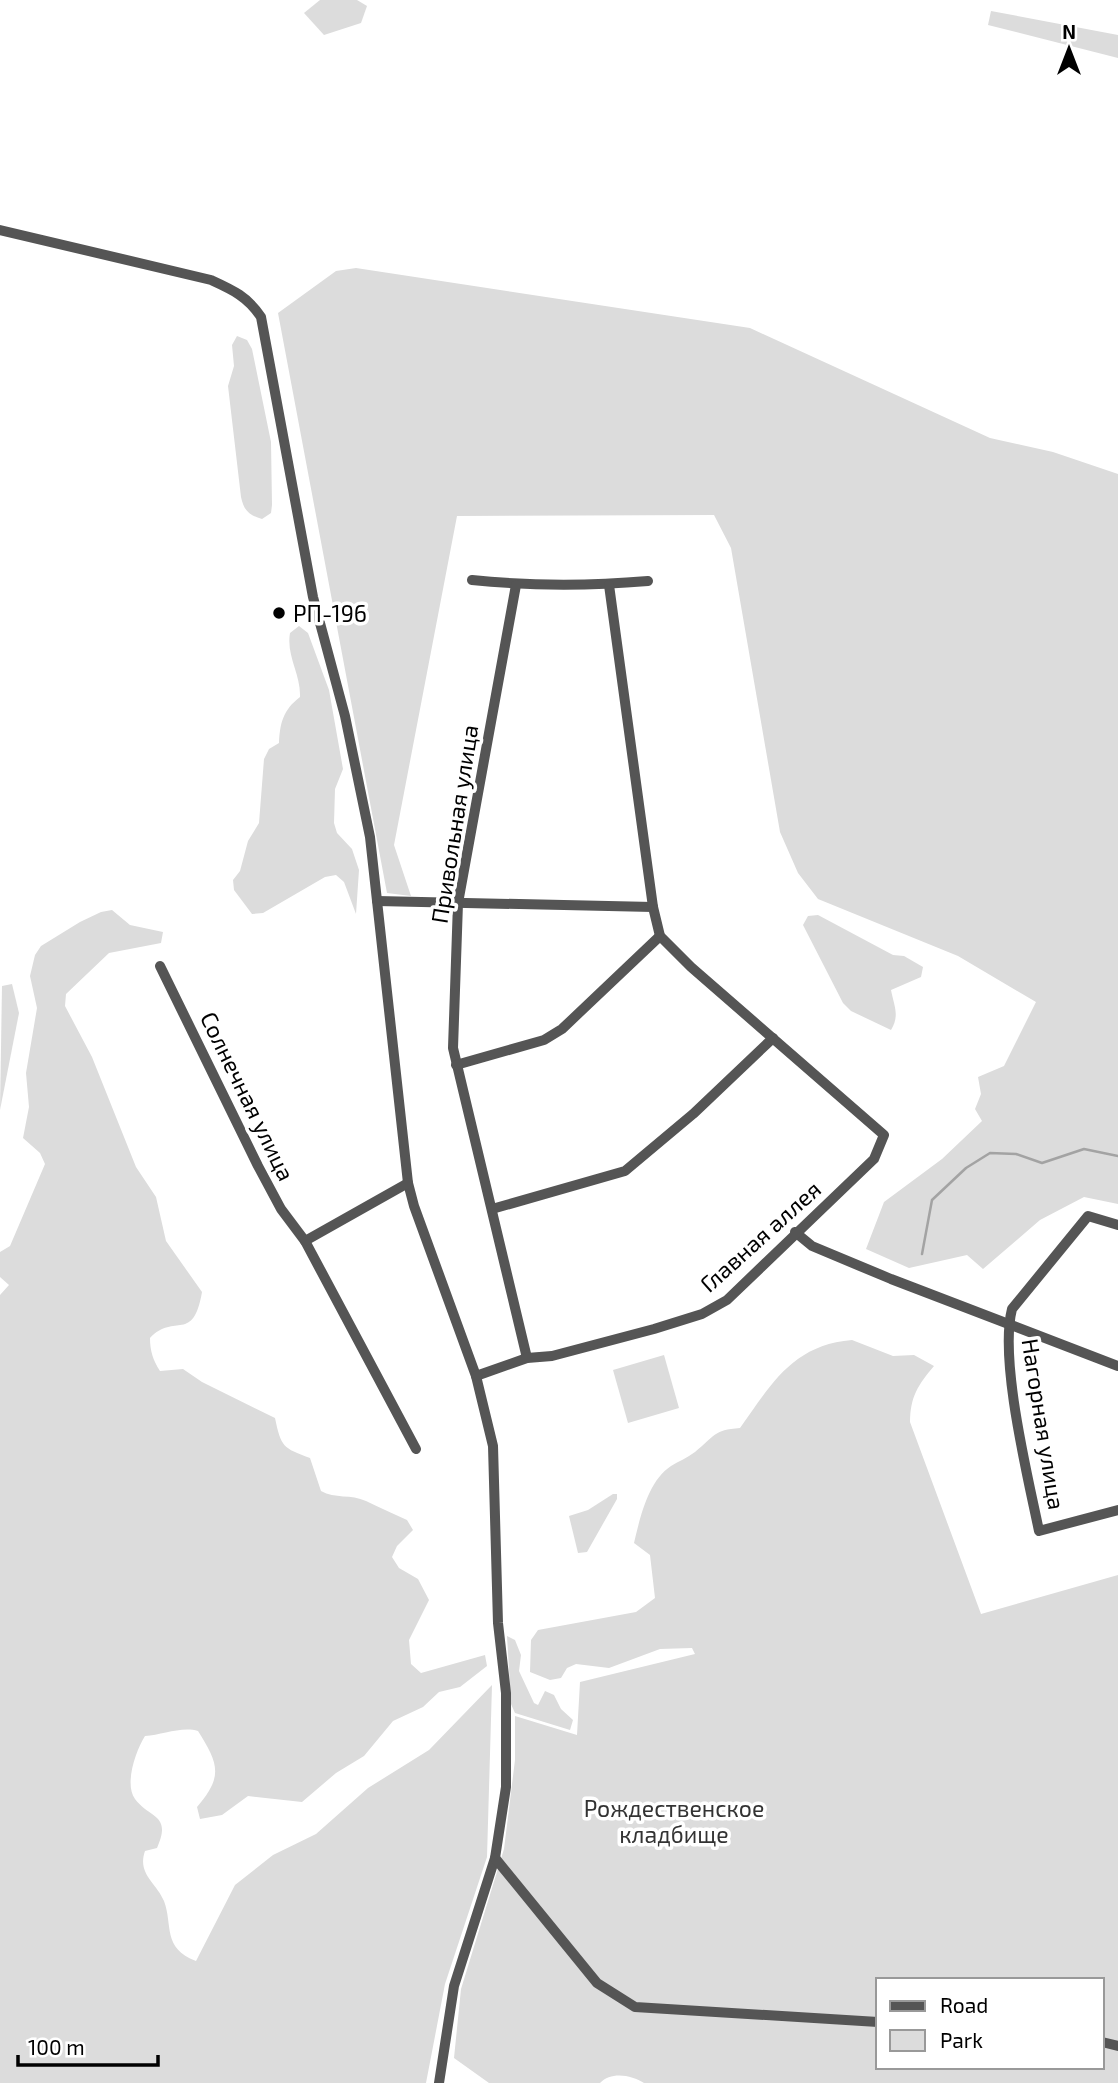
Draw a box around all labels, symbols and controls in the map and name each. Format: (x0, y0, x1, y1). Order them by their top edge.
north arrow (1034, 14, 1104, 84)
text: N (1062, 20, 1076, 43)
place label: РП-196 (293, 599, 367, 627)
marker: РП-196 (271, 605, 287, 621)
street label: Привольная улица (424, 723, 485, 925)
street label: Солнечная улица (194, 1007, 301, 1186)
street label: Главная аллея (694, 1174, 826, 1298)
street label: Нагорная улица (1016, 1336, 1071, 1512)
park label: Рождественское кладбище (584, 1794, 764, 1848)
legend (876, 1978, 1104, 2069)
text: Road (940, 1992, 988, 2017)
scale bar (18, 2024, 158, 2068)
text: Park (940, 2027, 983, 2052)
text: 100 m (28, 2034, 85, 2059)

